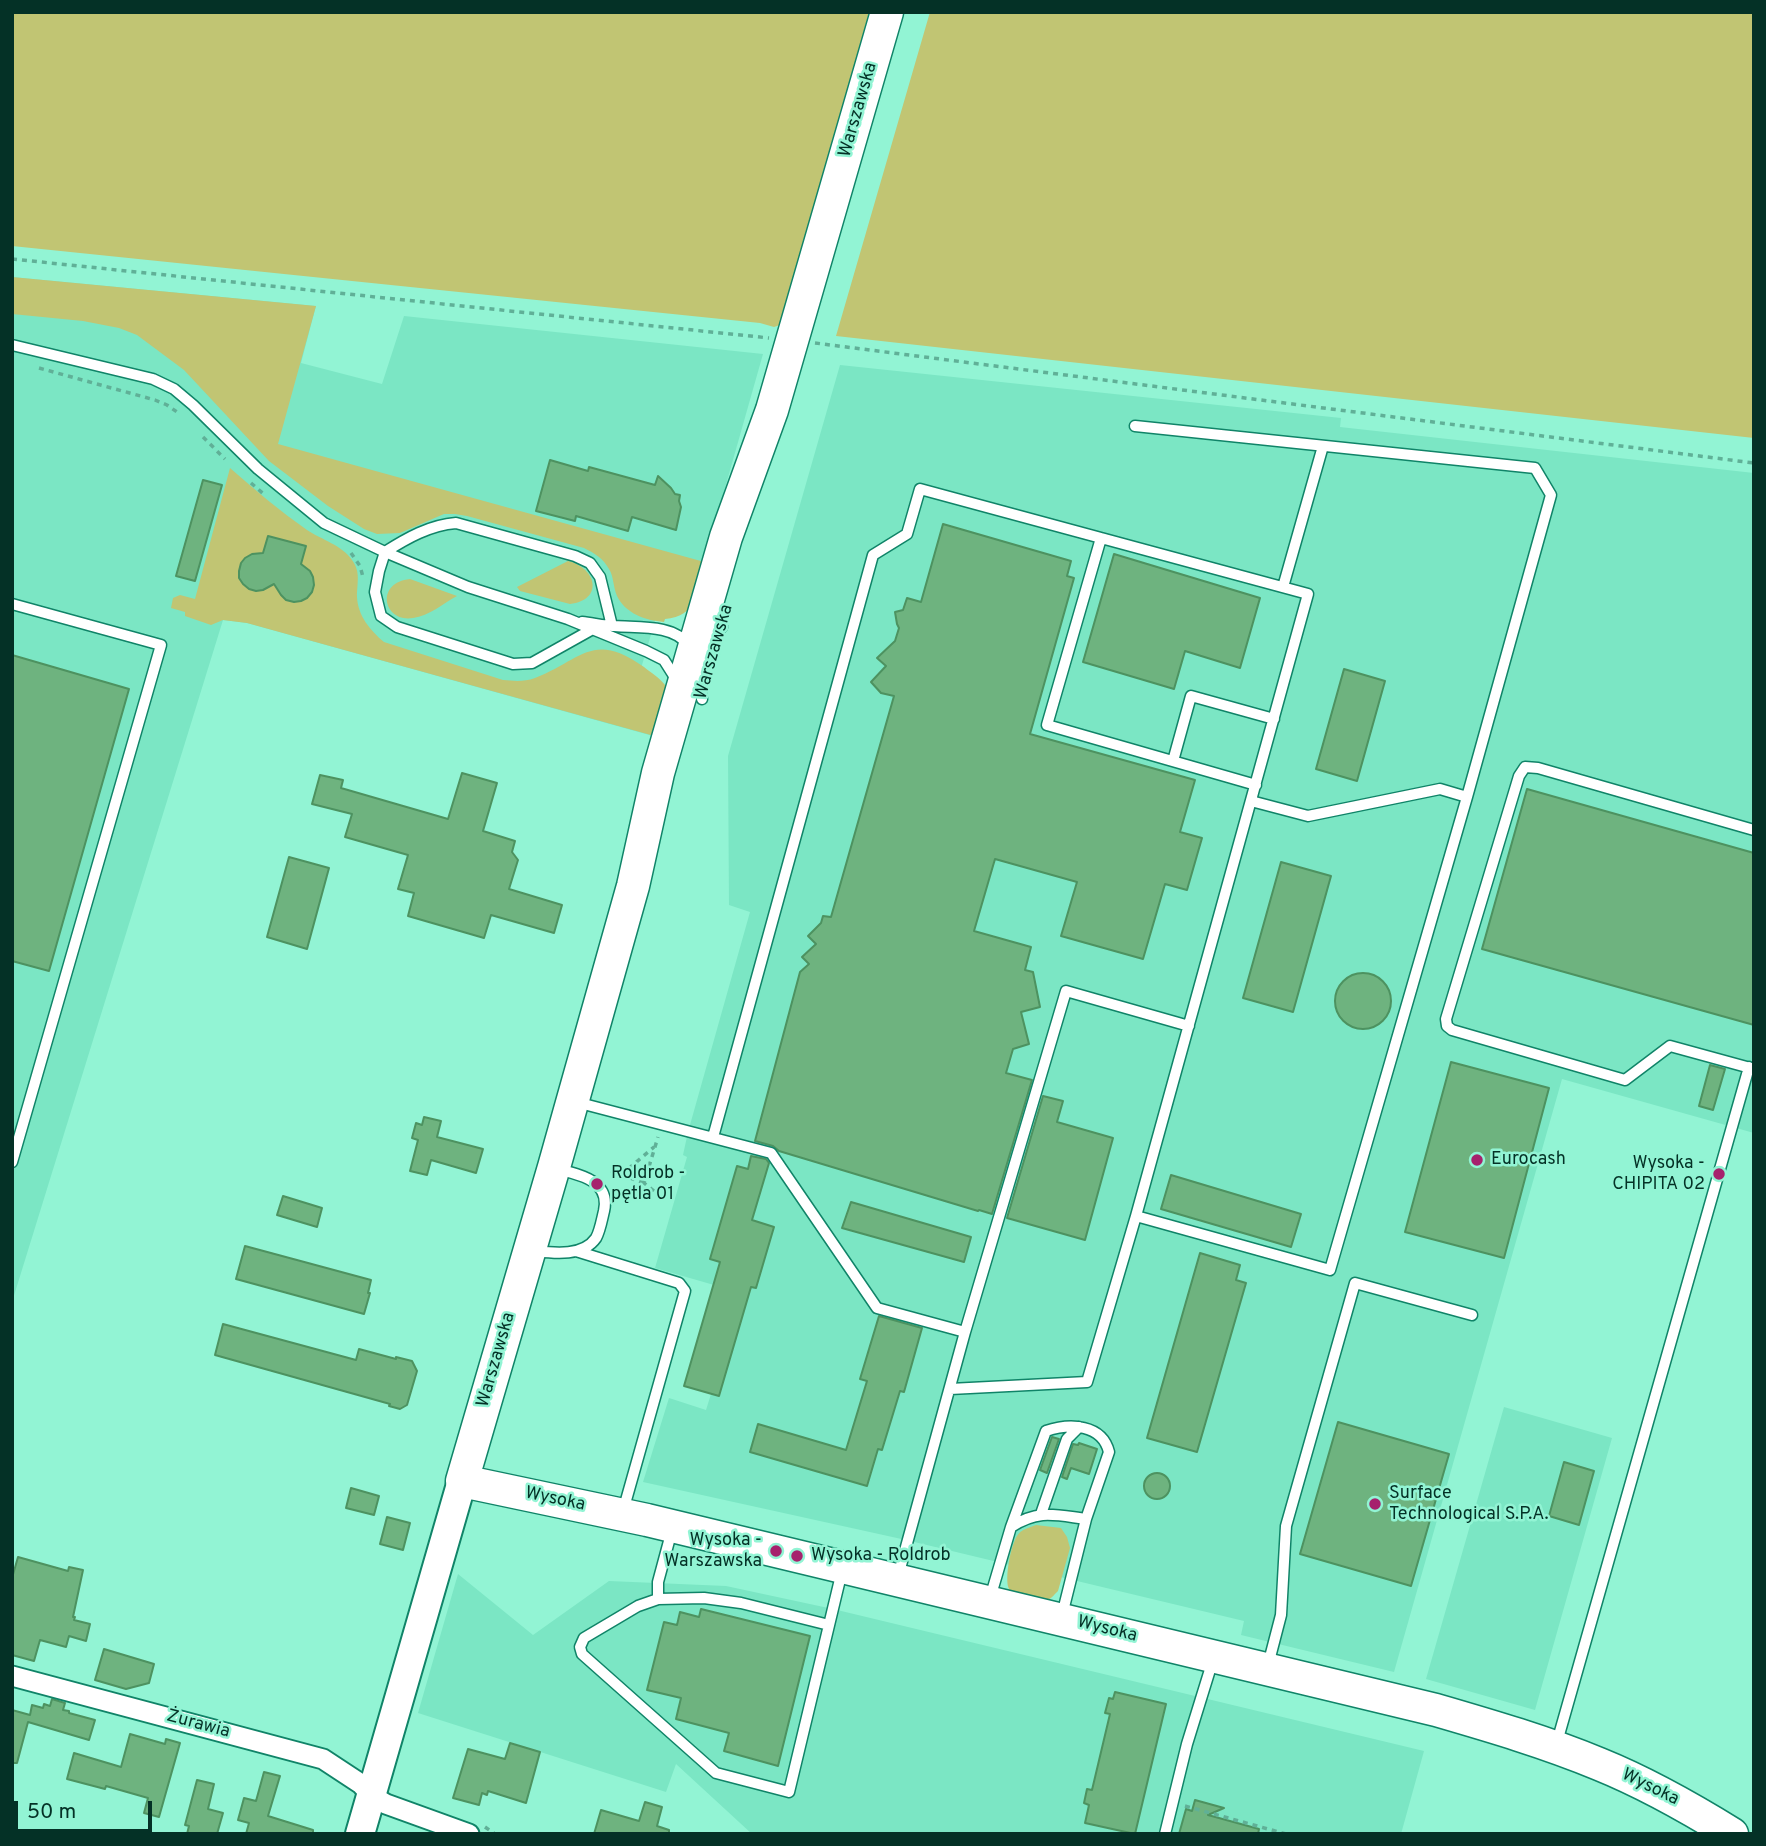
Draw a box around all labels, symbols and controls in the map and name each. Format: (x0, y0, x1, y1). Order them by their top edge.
street label: Warszawska (835, 60, 883, 160)
street label: Warszawska (691, 602, 739, 702)
place label: Eurocash (1491, 1149, 1566, 1171)
marker: Eurocash (1469, 1152, 1485, 1168)
place label: Wysoka - CHIPITA 02 (1612, 1153, 1705, 1196)
place label: Roldrob - pętla 01 (611, 1163, 686, 1206)
marker: Wysoka - CHIPITA 02 (1711, 1166, 1727, 1182)
marker: Roldrob - pętla 01 (589, 1176, 605, 1192)
street label: Warszawska (473, 1310, 521, 1410)
street label: Wysoka (523, 1483, 587, 1517)
place label: Surface Technological S.P.A. (1389, 1483, 1548, 1526)
marker: Surface Technological S.P.A. (1367, 1496, 1383, 1512)
place label: Wysoka - Warszawska (664, 1530, 762, 1572)
marker: Wysoka - Warszawska (768, 1543, 784, 1559)
place label: Wysoka - Roldrob (811, 1545, 951, 1567)
marker: Wysoka - Roldrob (789, 1548, 805, 1564)
street label: Wysoka (1075, 1612, 1139, 1648)
street label: Żurawia (164, 1706, 232, 1744)
street label: Wysoka (1618, 1765, 1682, 1811)
scale bar (18, 1786, 156, 1830)
text: 50 m (27, 1799, 76, 1826)

